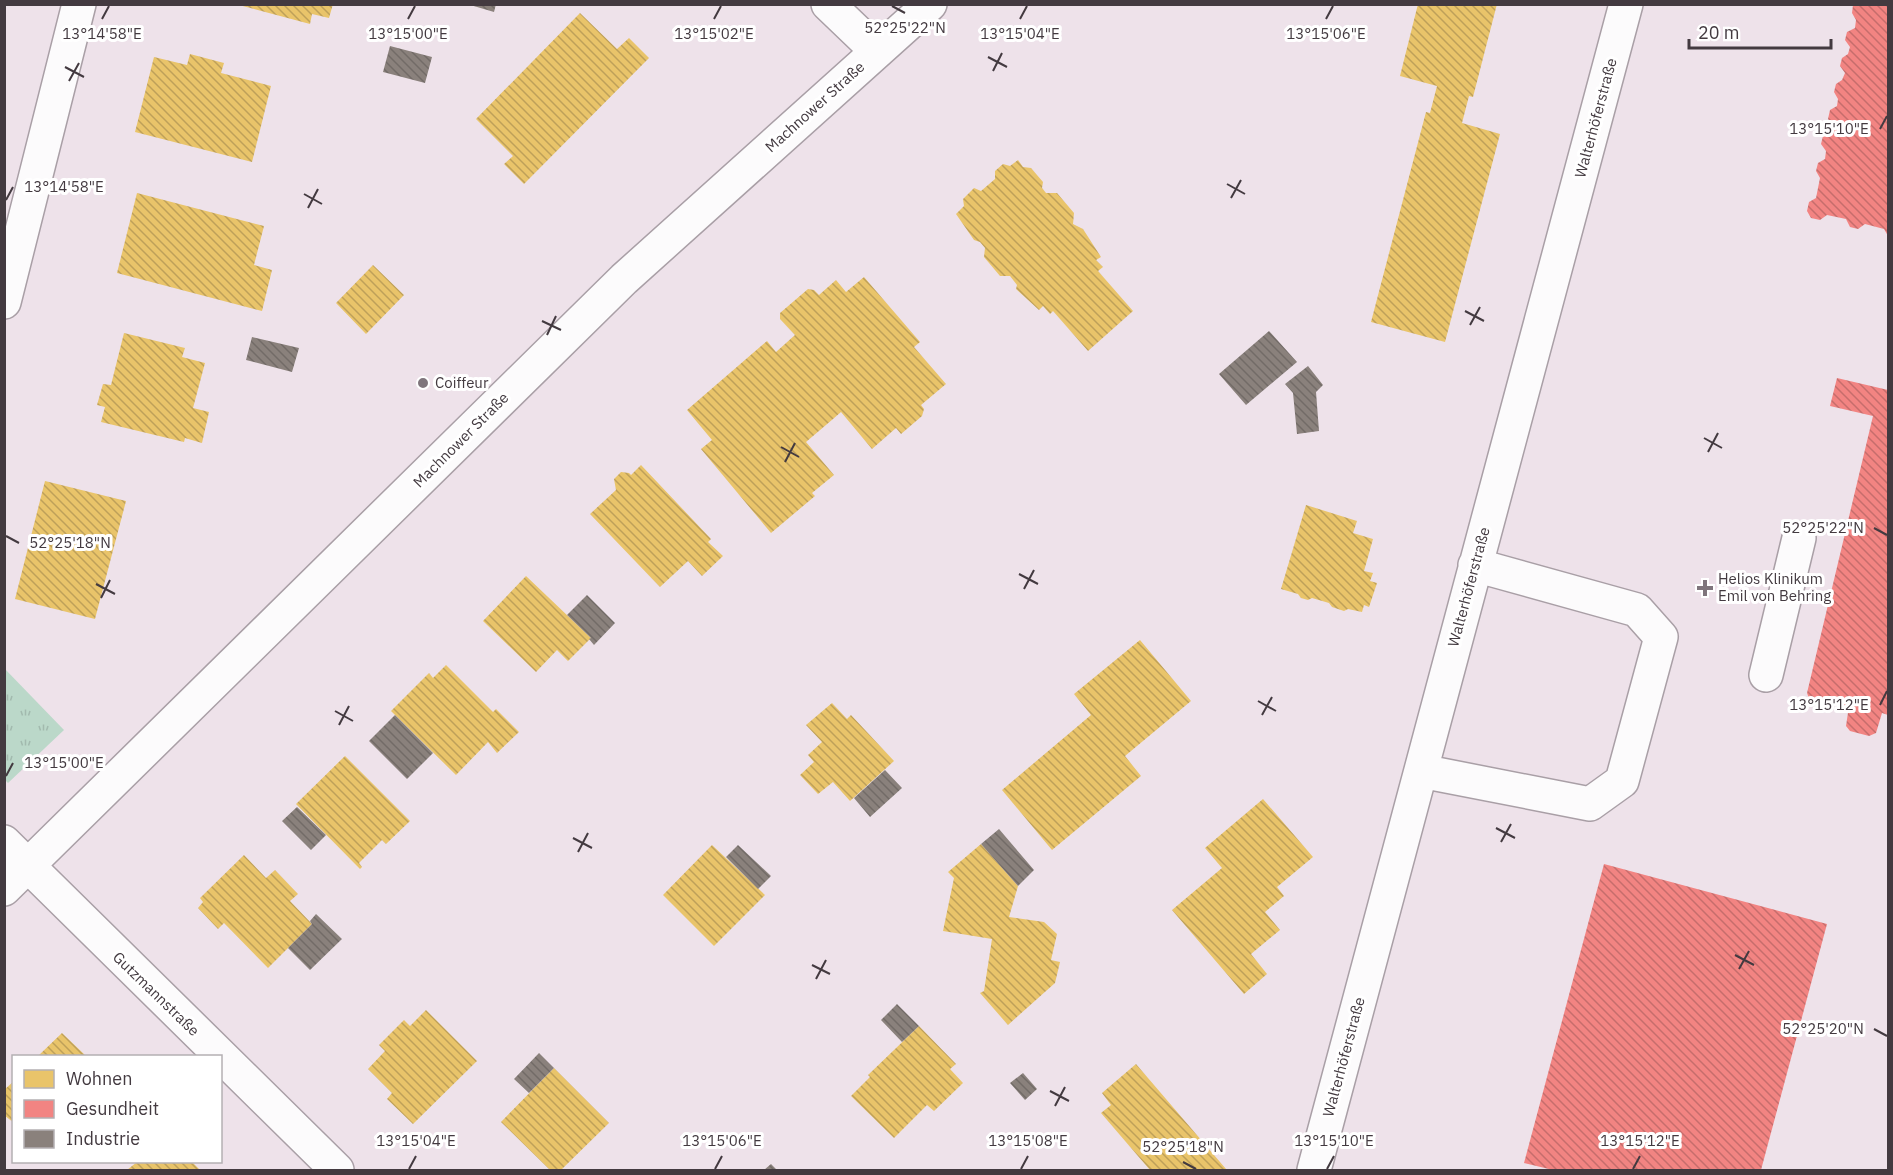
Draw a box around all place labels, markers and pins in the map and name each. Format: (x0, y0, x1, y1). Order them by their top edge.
place label: Coiffeur (435, 373, 489, 392)
marker: Coiffeur (416, 376, 430, 390)
place label: Helios Klinikum Emil von Behring (1718, 569, 1831, 605)
marker: Helios Klinikum Emil von Behring (1696, 579, 1714, 597)

